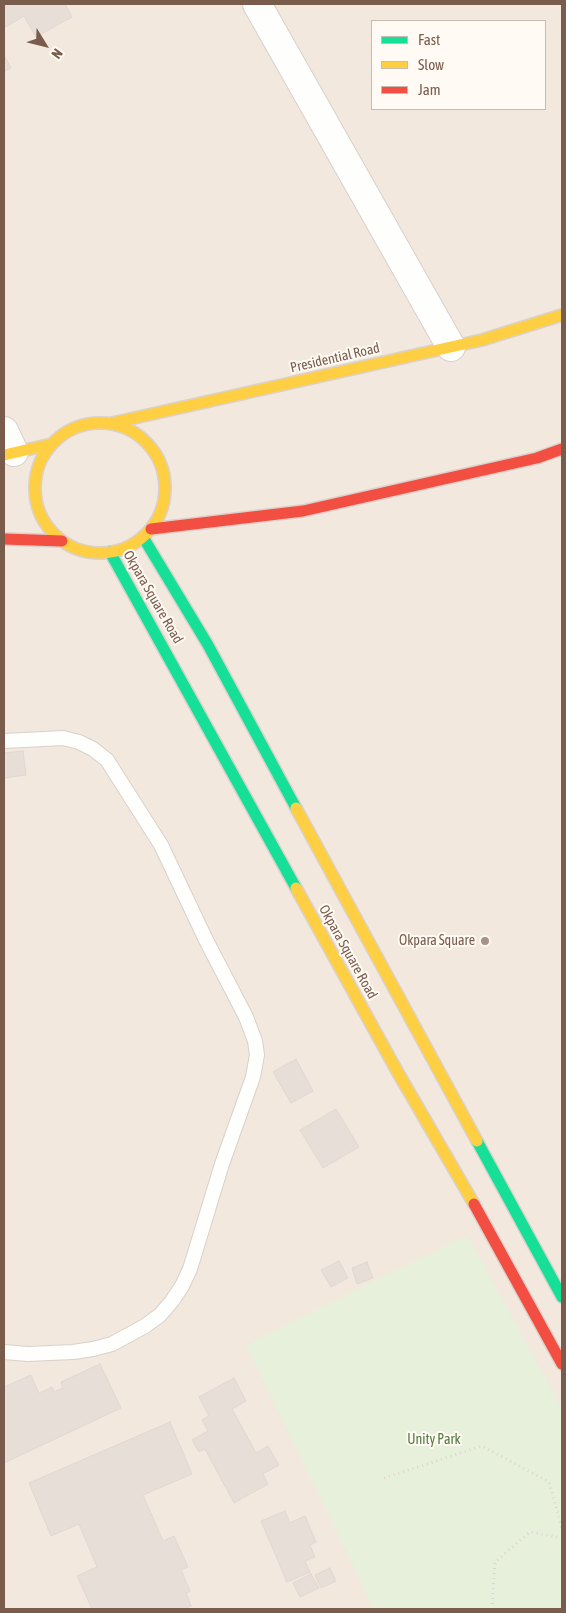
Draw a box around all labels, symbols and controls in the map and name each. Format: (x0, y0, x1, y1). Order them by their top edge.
north arrow (20, 20, 70, 70)
legend (371, 20, 546, 110)
text: Fast (418, 31, 440, 48)
text: N (48, 46, 66, 62)
text: Slow (418, 56, 444, 73)
text: Jam (418, 81, 441, 98)
street label: Presidential Road (289, 340, 381, 376)
street label: Okpara Square Road (120, 547, 186, 647)
street label: Okpara Square Road (315, 902, 381, 1002)
place label: Okpara Square (399, 933, 475, 949)
marker: Okpara Square (479, 935, 491, 947)
park label: Unity Park (407, 1432, 461, 1448)

